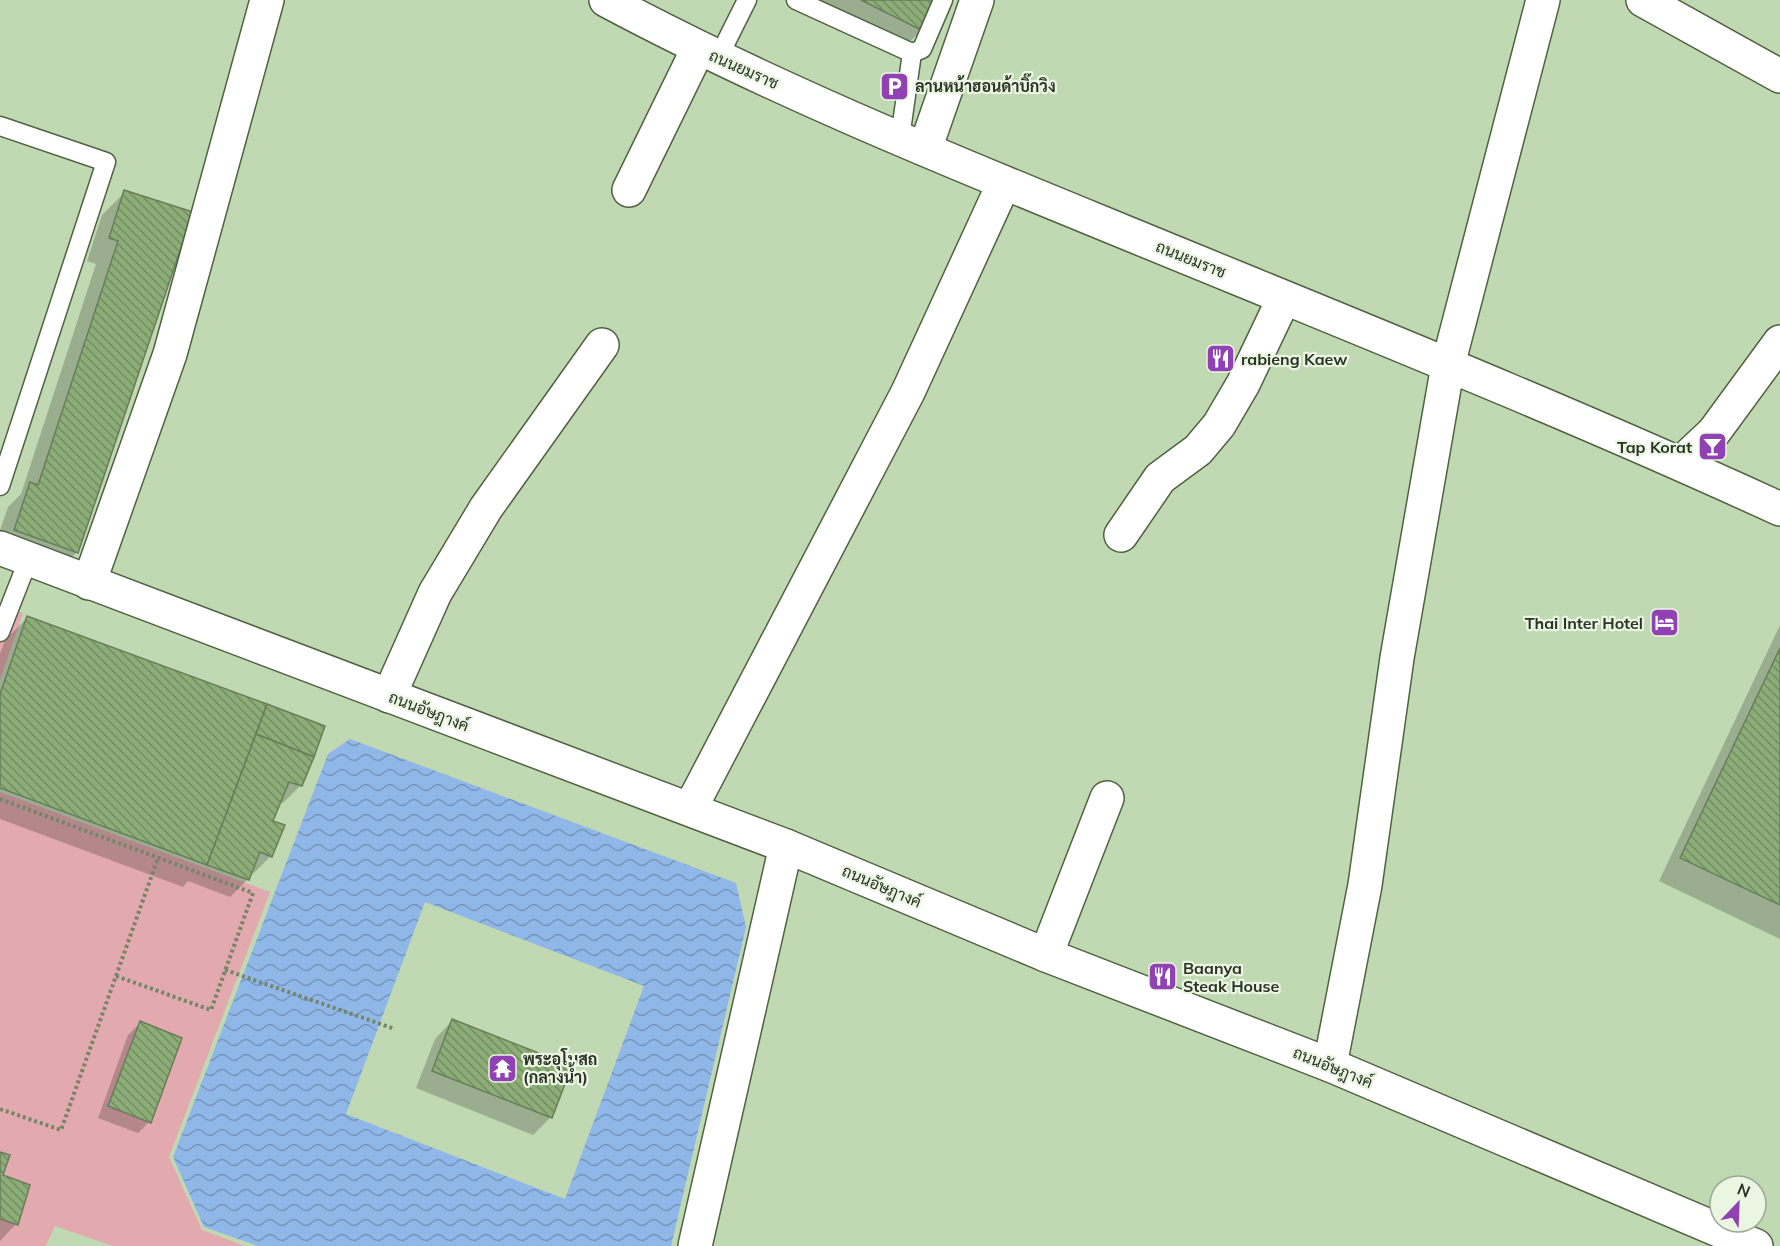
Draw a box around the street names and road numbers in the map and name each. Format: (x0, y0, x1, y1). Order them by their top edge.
street label: ถนนยมราช (706, 45, 782, 93)
street label: ถนนยมราช (1153, 236, 1229, 282)
street label: ถนนอัษฎางค์ (386, 685, 473, 736)
street label: ถนนอัษฎางค์ (839, 858, 926, 913)
street label: ถนนอัษฎางค์ (1290, 1040, 1377, 1093)

